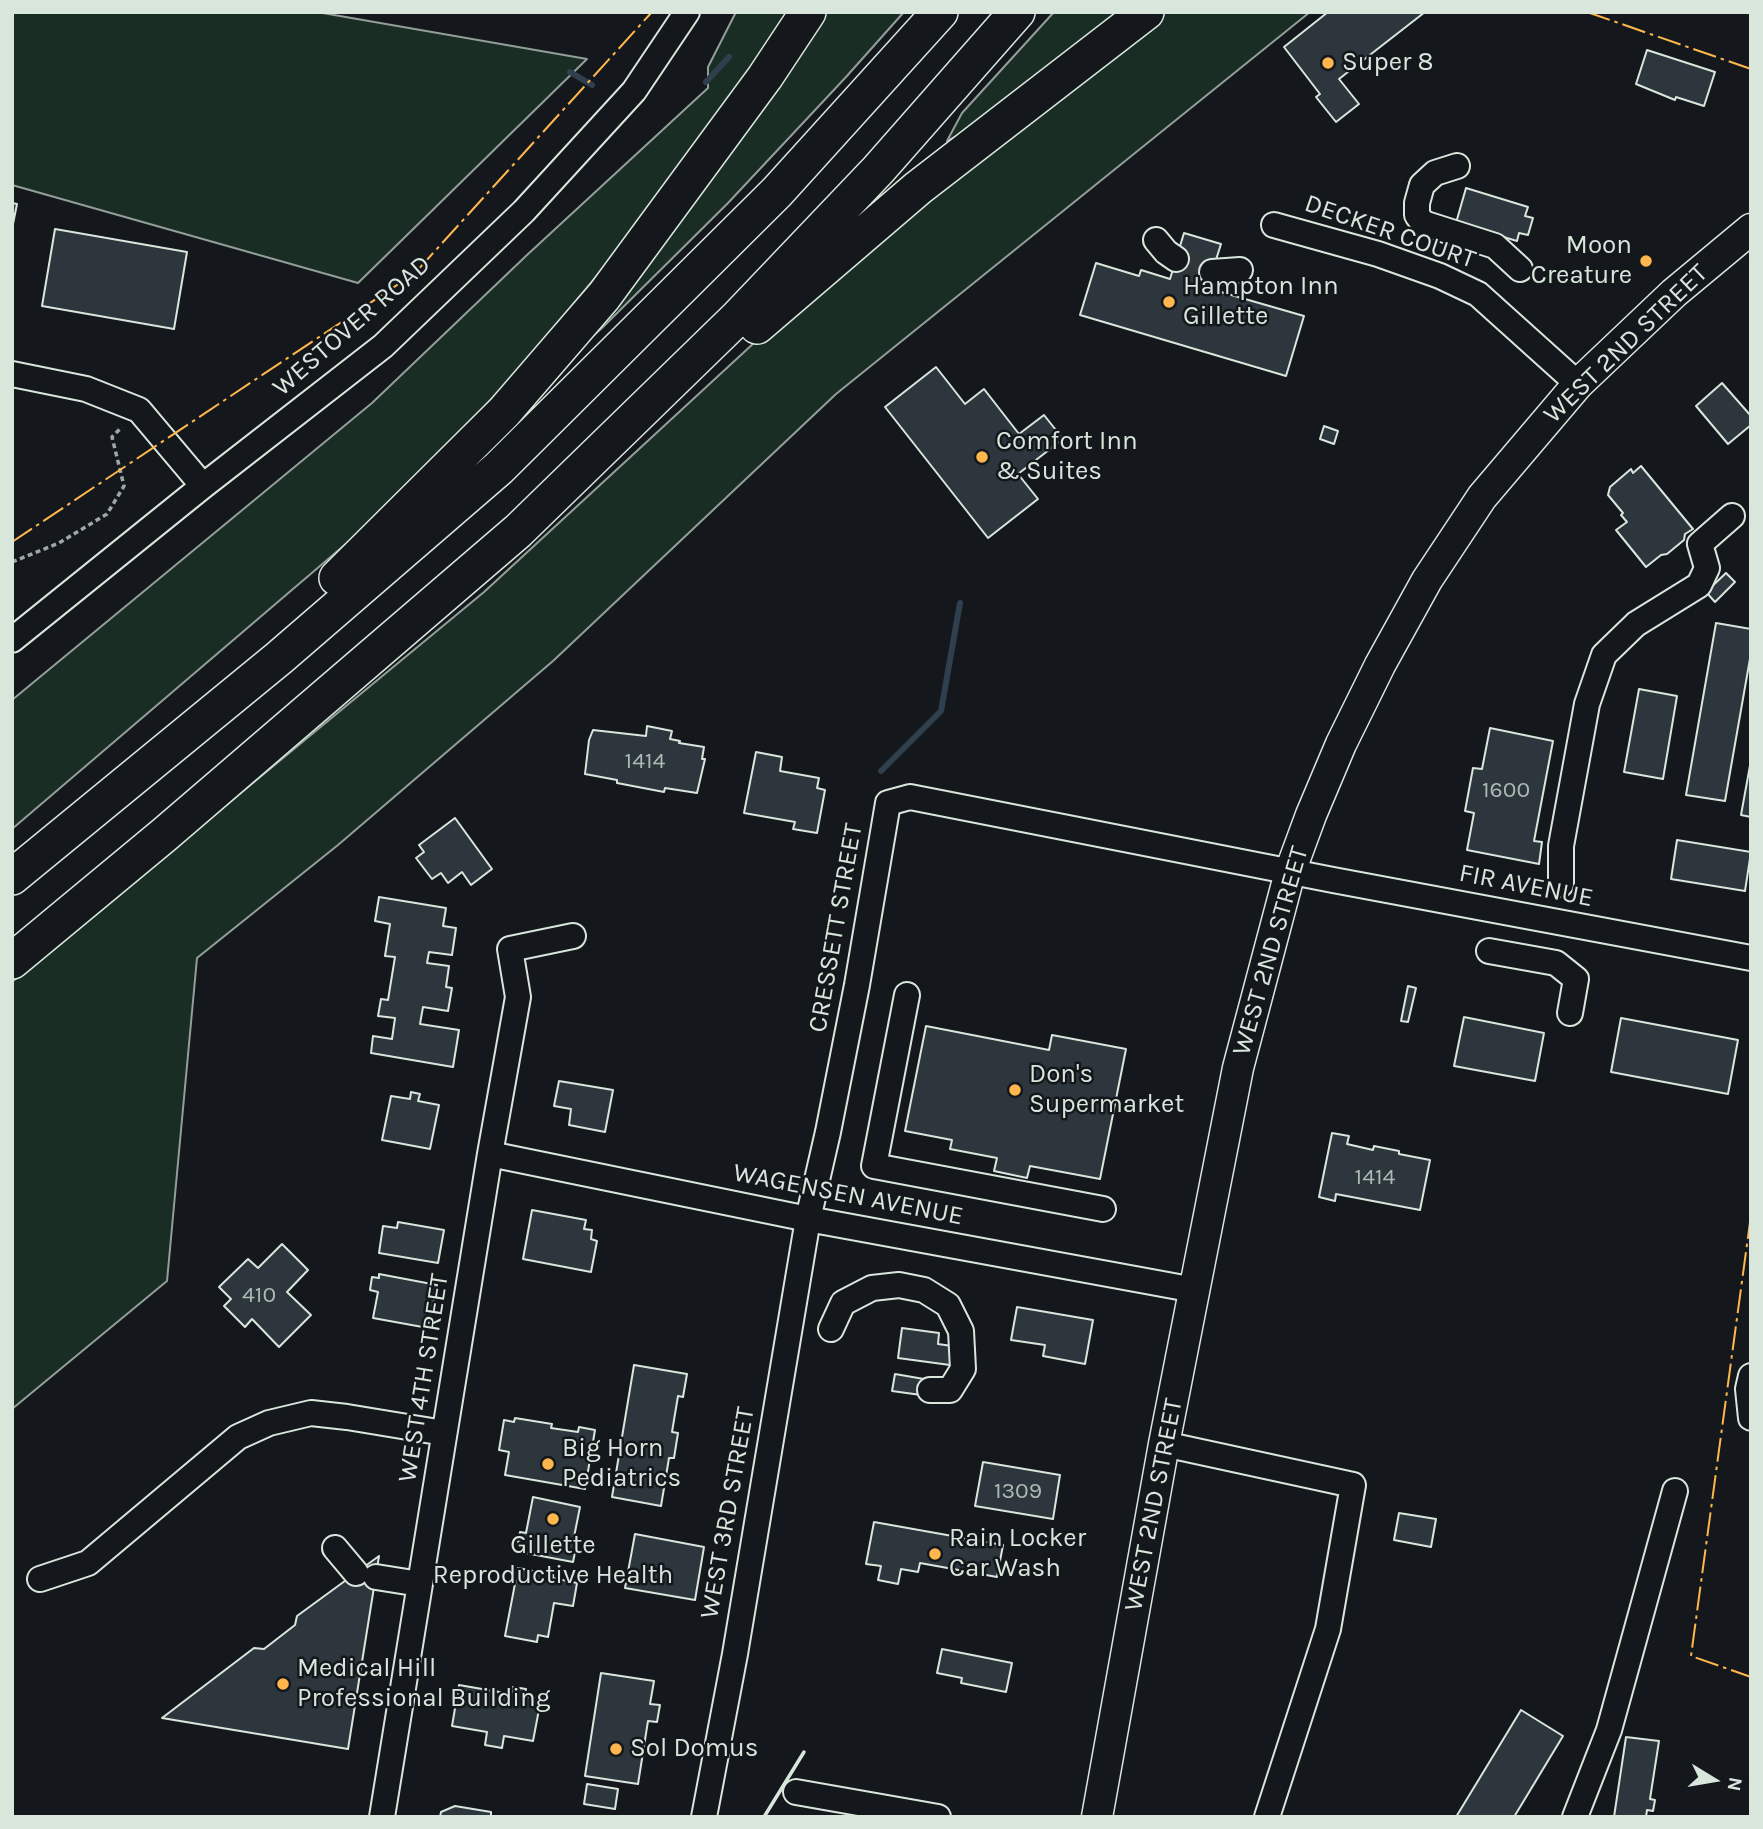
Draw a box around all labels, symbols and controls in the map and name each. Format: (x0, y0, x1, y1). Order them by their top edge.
place label: Super 8 (1342, 47, 1434, 79)
marker: Super 8 (1320, 55, 1336, 71)
street label: DECKER COURT (1300, 188, 1480, 276)
place label: Moon Creature (1531, 230, 1632, 292)
street label: WESTOVER ROAD (267, 249, 437, 403)
marker: Moon Creature (1638, 253, 1654, 269)
street label: WEST 2ND STREET (1538, 258, 1714, 430)
place label: Hampton Inn Gillette (1183, 271, 1339, 332)
marker: Hampton Inn Gillette (1161, 294, 1177, 310)
place label: Comfort Inn & Suites (996, 426, 1138, 488)
marker: Comfort Inn & Suites (974, 449, 990, 465)
house number: 1414 (625, 747, 665, 775)
house number: 1600 (1482, 776, 1530, 804)
street label: CRESSETT STREET (802, 821, 870, 1035)
street label: WEST 2ND STREET (1226, 843, 1316, 1059)
street label: FIR AVENUE (1456, 858, 1596, 914)
place label: Don's Supermarket (1029, 1059, 1184, 1120)
marker: Don's Supermarket (1007, 1082, 1023, 1098)
street label: WAGENSEN AVENUE (730, 1157, 966, 1233)
house number: 1414 (1355, 1163, 1395, 1191)
street label: WEST 4TH STREET (392, 1271, 456, 1485)
house number: 410 (242, 1281, 276, 1309)
street label: WEST 2ND STREET (1118, 1396, 1190, 1614)
street label: WEST 3RD STREET (694, 1405, 762, 1621)
place label: Big Horn Pediatrics (562, 1433, 681, 1494)
marker: Big Horn Pediatrics (540, 1456, 556, 1472)
house number: 1309 (994, 1477, 1042, 1505)
marker: Gillette Reproductive Health (545, 1511, 561, 1527)
place label: Rain Locker Car Wash (949, 1523, 1086, 1584)
place label: Gillette Reproductive Health (433, 1530, 673, 1592)
marker: Rain Locker Car Wash (927, 1546, 943, 1562)
place label: Medical Hill Professional Building (297, 1653, 550, 1714)
marker: Medical Hill Professional Building (275, 1676, 291, 1692)
place label: Sol Domus (630, 1733, 758, 1765)
marker: Sol Domus (608, 1741, 624, 1757)
north arrow (1679, 1745, 1749, 1815)
text: N (1723, 1775, 1747, 1793)

